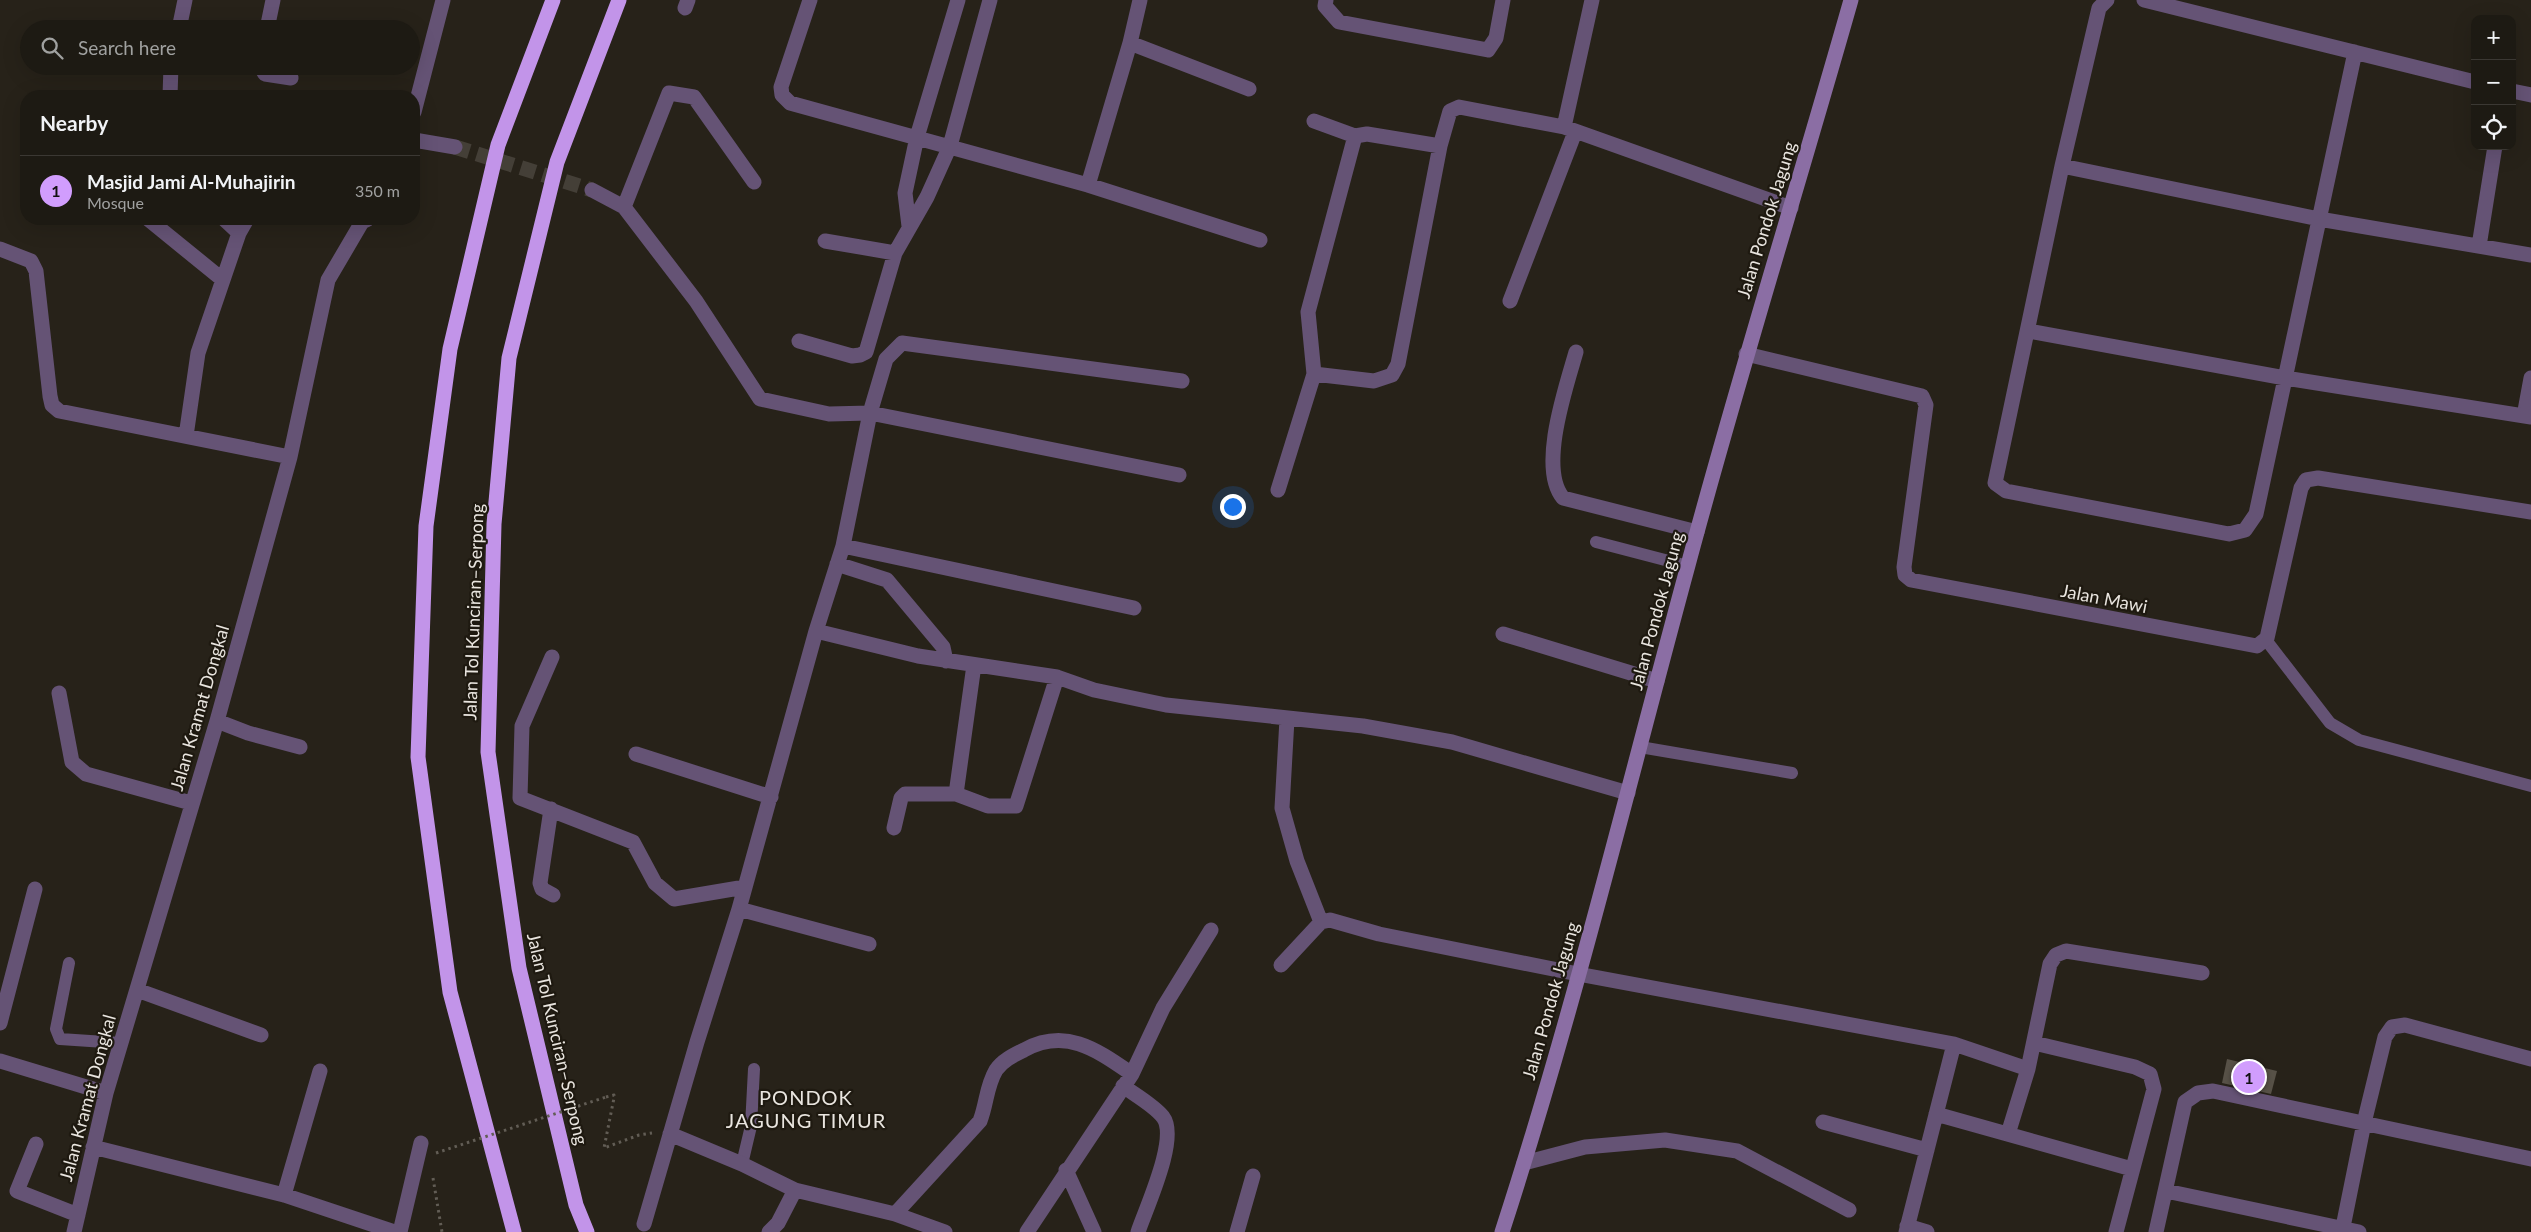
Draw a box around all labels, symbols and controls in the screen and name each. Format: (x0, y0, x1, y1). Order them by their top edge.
map controls (2471, 15, 2516, 150)
button: + (2471, 15, 2516, 60)
search box (20, 20, 420, 75)
icon: search (38, 34, 66, 62)
text: Search here (78, 36, 176, 59)
button: − (2471, 60, 2516, 105)
button: locate (2471, 105, 2516, 150)
text: Nearby (40, 110, 108, 135)
street label: Jalan Pondok Jagung (1732, 138, 1800, 301)
text: Masjid Jami Al-Muhajirin (87, 170, 296, 193)
text: 1 (51, 181, 61, 200)
text: 350 m (355, 181, 400, 200)
text: Mosque (87, 193, 144, 212)
your location (1220, 494, 1246, 520)
street label: Jalan Tol Kunciran–Serpong (458, 503, 488, 721)
street label: Jalan Pondok Jagung (1624, 529, 1688, 692)
street label: Jalan Mawi (2059, 579, 2149, 617)
street label: Jalan Kramat Dongkal (165, 622, 233, 793)
street label: Jalan Pondok Jagung (1517, 919, 1583, 1082)
street label: Jalan Tol Kunciran–Serpong (523, 931, 593, 1147)
street label: Jalan Kramat Dongkal (54, 1012, 120, 1183)
pin: 1 (2233, 1058, 2265, 1096)
district label: PONDOK JAGUNG TIMUR (726, 1085, 886, 1132)

